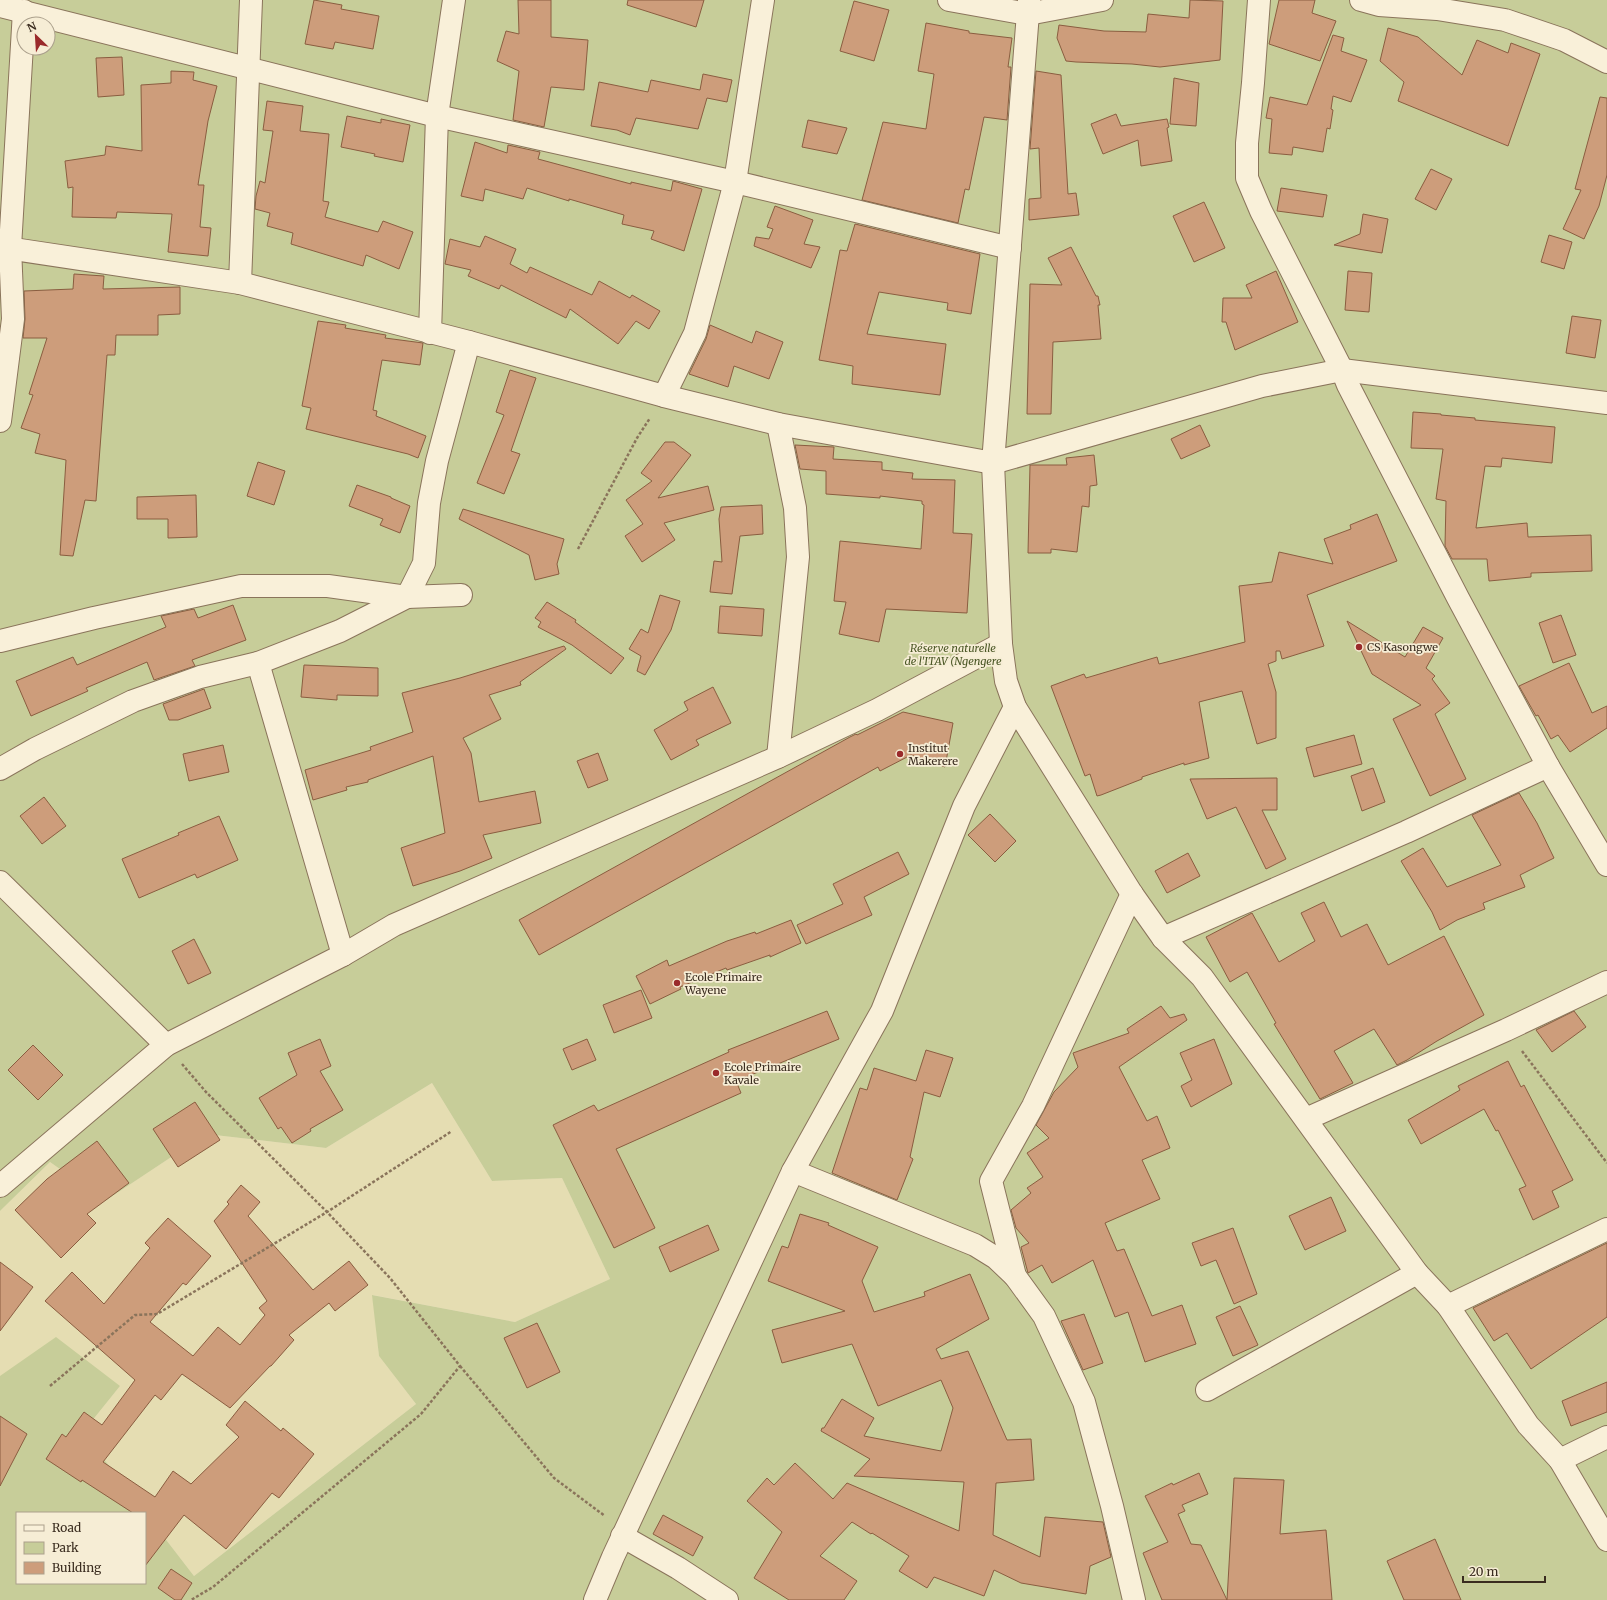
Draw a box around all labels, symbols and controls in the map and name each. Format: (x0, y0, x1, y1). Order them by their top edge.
north arrow (16, 16, 56, 56)
text: N (25, 19, 39, 35)
place label: CS Kasongwe (1367, 640, 1438, 654)
park label: Réserve naturelle de l'ITAV (Ngengere (904, 641, 1002, 668)
marker: CS Kasongwe (1354, 642, 1364, 652)
place label: Institut Makerere (908, 741, 958, 768)
marker: Institut Makerere (895, 749, 905, 759)
place label: Ecole Primaire Wayene (684, 970, 762, 997)
marker: Ecole Primaire Wayene (672, 978, 682, 988)
place label: Ecole Primaire Kavale (724, 1060, 801, 1087)
marker: Ecole Primaire Kavale (711, 1068, 721, 1078)
legend (16, 1512, 146, 1584)
text: Road (52, 1520, 81, 1535)
text: Park (52, 1540, 79, 1555)
scale bar (1463, 1558, 1545, 1584)
text: Building (52, 1560, 102, 1575)
text: 20 m (1469, 1564, 1498, 1579)

